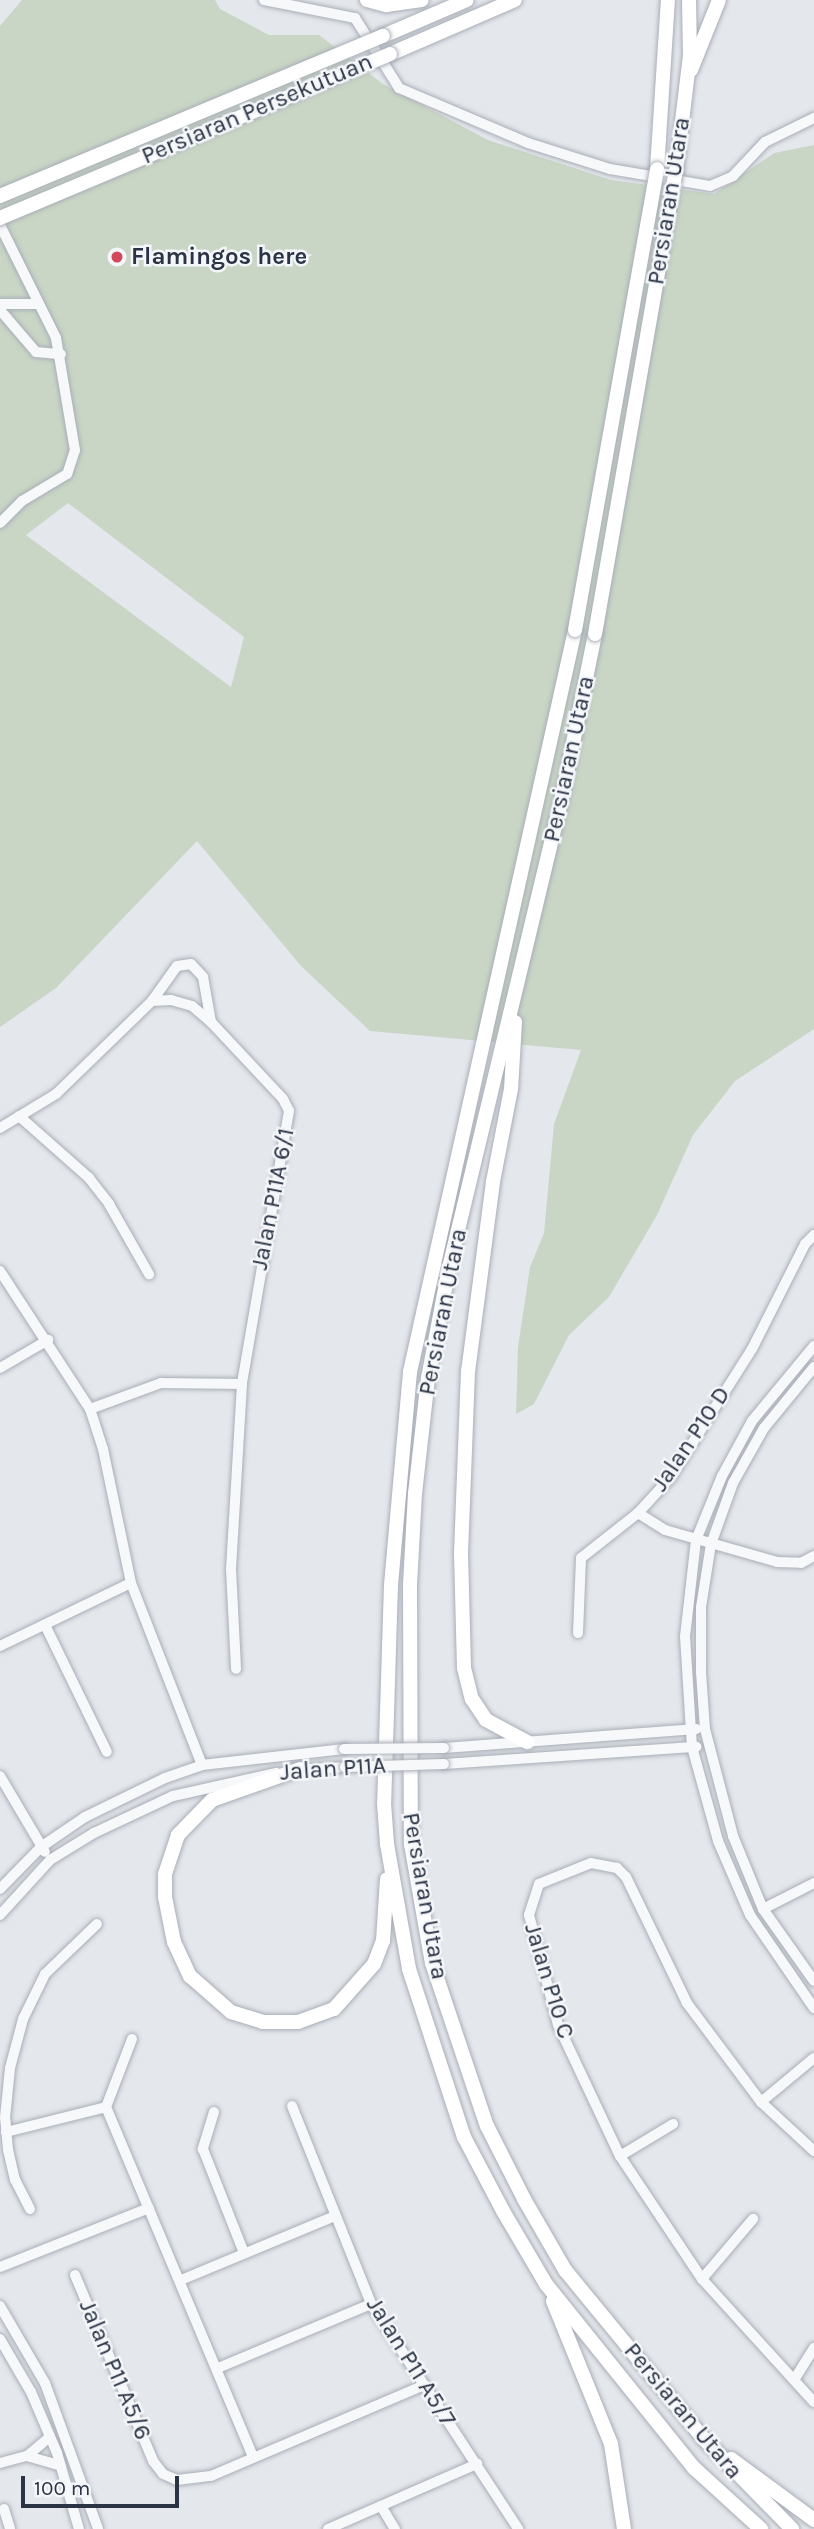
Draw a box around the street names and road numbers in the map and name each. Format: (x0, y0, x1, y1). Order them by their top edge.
street label: Persiaran Persekutuan (137, 47, 377, 171)
street label: Persiaran Utara (642, 115, 696, 287)
street label: Persiaran Utara (537, 673, 601, 845)
street label: Jalan P11A 6/1 (245, 1126, 301, 1272)
street label: Persiaran Utara (413, 1226, 473, 1398)
street label: Jalan P10 D (646, 1381, 736, 1497)
street label: Jalan P11A (279, 1751, 387, 1787)
street label: Persiaran Utara (396, 1810, 454, 1982)
street label: Jalan P10 C (518, 1920, 580, 2042)
street label: Jalan P11 A5/7 (360, 2292, 462, 2432)
street label: Jalan P11 A5/6 (73, 2296, 157, 2444)
street label: Persiaran Utara (618, 2337, 748, 2485)

